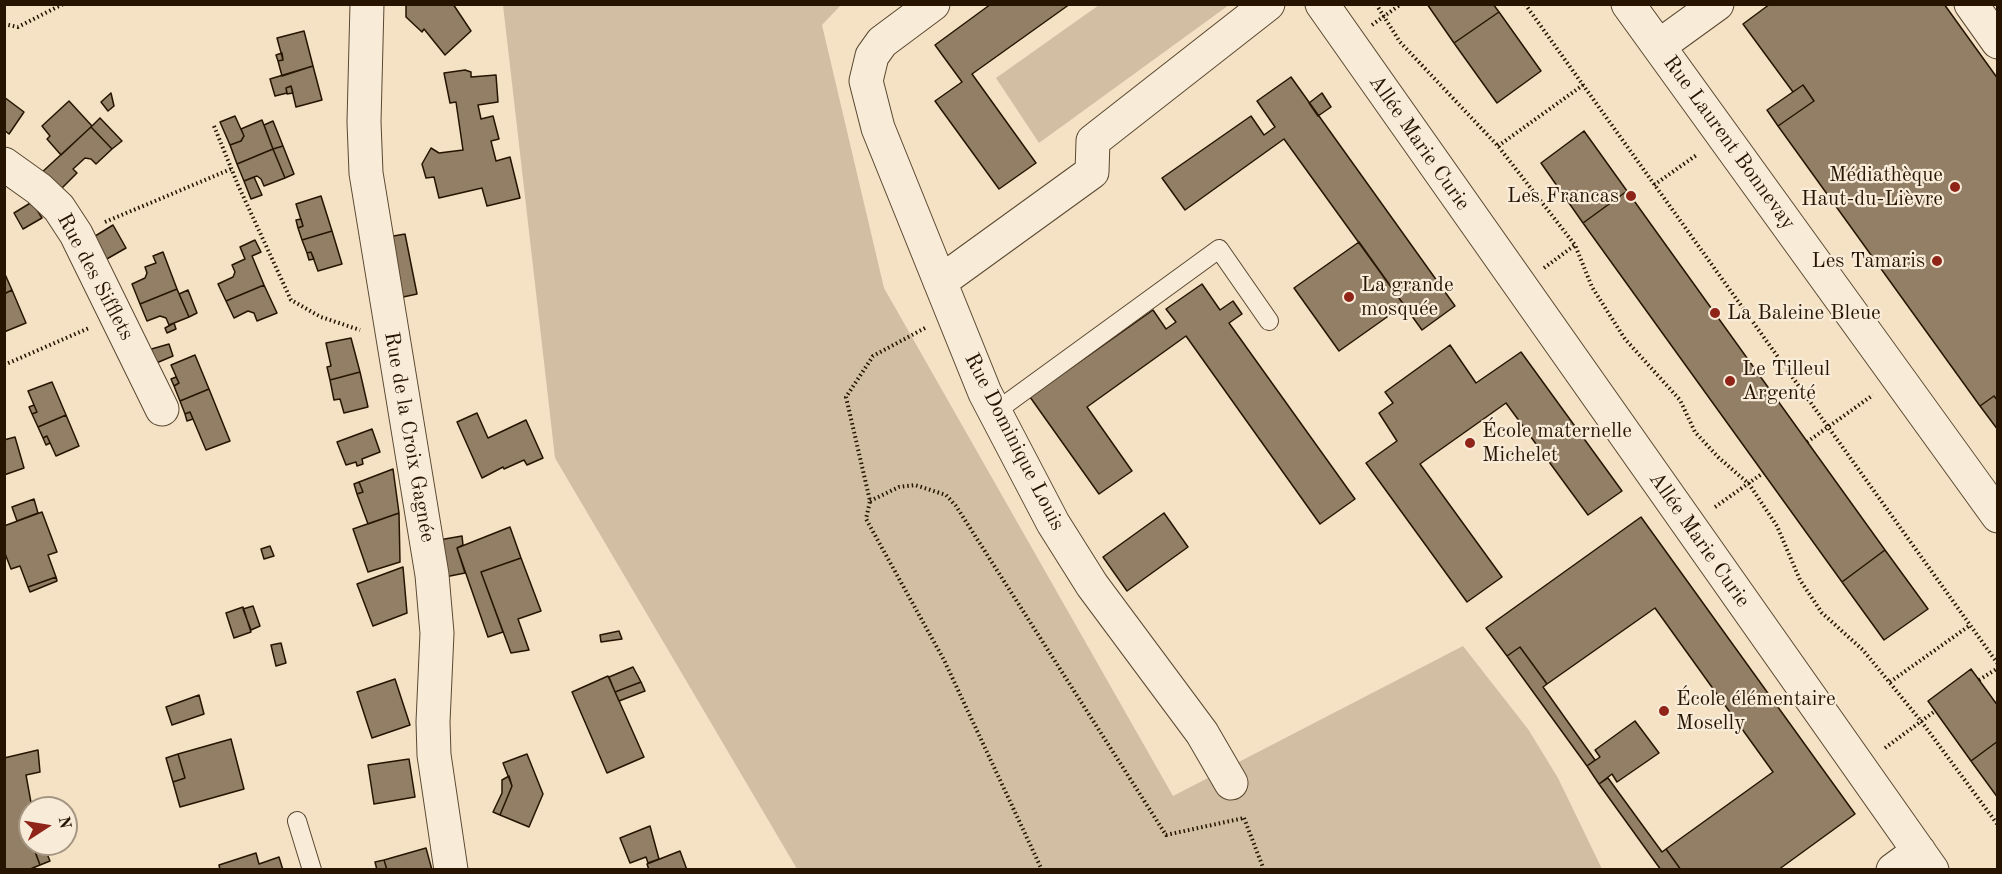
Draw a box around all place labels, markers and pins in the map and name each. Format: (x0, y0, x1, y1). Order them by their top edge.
place label: Médiathèque Haut-du-Lièvre (1801, 162, 1943, 212)
marker: Médiathèque Haut-du-Lièvre (1948, 180, 1962, 194)
place label: Les Francas (1507, 183, 1619, 209)
marker: Les Francas (1624, 189, 1638, 203)
place label: Les Tamaris (1812, 248, 1925, 274)
marker: Les Tamaris (1930, 254, 1944, 268)
place label: La grande mosquée (1361, 272, 1454, 322)
marker: La grande mosquée (1342, 290, 1356, 304)
place label: La Baleine Bleue (1727, 300, 1881, 326)
marker: La Baleine Bleue (1708, 306, 1722, 320)
place label: Le Tilleul Argenté (1742, 356, 1830, 406)
marker: Le Tilleul Argenté (1723, 374, 1737, 388)
place label: École maternelle Michelet (1482, 418, 1632, 468)
marker: École maternelle Michelet (1463, 436, 1477, 450)
place label: École élémentaire Moselly (1676, 686, 1836, 736)
marker: École élémentaire Moselly (1657, 704, 1671, 718)

